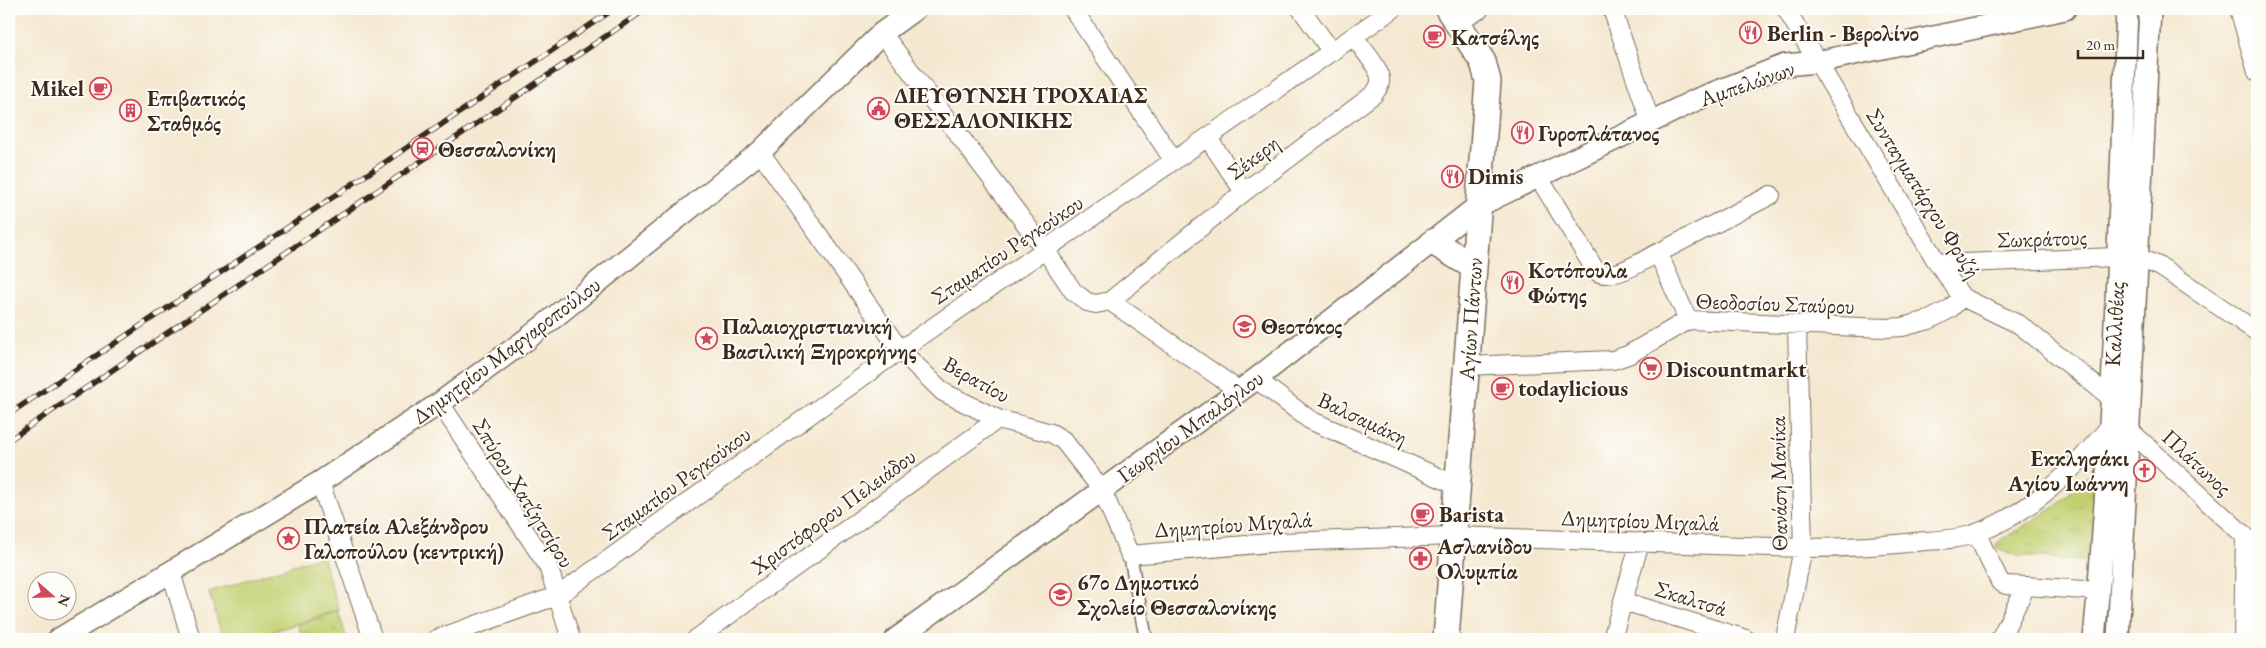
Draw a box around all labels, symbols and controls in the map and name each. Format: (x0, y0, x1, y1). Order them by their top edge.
place label: Berlin - Βερολίνο (1767, 19, 1919, 48)
restaurant icon: Berlin - Βερολίνο (1739, 21, 1763, 45)
place label: Κατσέλης (1451, 23, 1539, 52)
cafe icon: Κατσέλης (1423, 25, 1447, 49)
scale bar (2078, 28, 2144, 60)
text: 20 m (2086, 35, 2115, 54)
street label: Αμπελώνων (1695, 54, 1799, 114)
place label: Mikel (30, 74, 84, 103)
cafe icon: Mikel (88, 76, 112, 100)
place label: ΔΙΕΥΘΥΝΣΗ ΤΡΟΧΑΙΑΣ ΘΕΣΣΑΛΟΝΙΚΗΣ (894, 81, 1148, 135)
place label: Επιβατικός Σταθμός (147, 84, 246, 138)
public building icon: ΔΙΕΥΘΥΝΣΗ ΤΡΟΧΑΙΑΣ ΘΕΣΣΑΛΟΝΙΚΗΣ (866, 96, 890, 120)
building icon: Επιβατικός Σταθμός (119, 99, 143, 123)
street label: Συνταγματάρχου Φρυζή (1860, 103, 1988, 284)
place label: Γυροπλάτανος (1538, 119, 1659, 148)
restaurant icon: Γυροπλάτανος (1510, 121, 1534, 145)
street label: Σέκερη (1222, 128, 1285, 186)
place label: Θεσσαλονίκη (438, 135, 556, 164)
station icon: Θεσσαλονίκη (410, 137, 434, 161)
place label: Dimis (1468, 162, 1524, 191)
restaurant icon: Dimis (1440, 164, 1464, 188)
street label: Σταματίου Ρεγκούκου (926, 188, 1089, 311)
street label: Σωκράτους (1996, 222, 2088, 255)
place label: Κοτόπουλα Φώτης (1528, 256, 1628, 310)
street label: Αγίων Πάντων (1452, 257, 1489, 382)
street label: Δημητρίου Μαργαροπούλου (406, 270, 606, 431)
restaurant icon: Κοτόπουλα Φώτης (1500, 271, 1524, 295)
street label: Καλλιθέας (2098, 281, 2131, 367)
street label: Θεοδοσίου Σταύρου (1695, 286, 1855, 321)
place label: Παλαιοχριστιανική Βασιλική Ξηροκρήνης (722, 312, 917, 366)
place label: Θεοτόκος (1261, 312, 1343, 341)
school or university icon: Θεοτόκος (1233, 314, 1257, 338)
place icon: Παλαιοχριστιανική Βασιλική Ξηροκρήνης (694, 327, 718, 351)
street label: Βερατίου (938, 349, 1015, 410)
place label: Discountmarkt (1666, 355, 1807, 384)
supermarket icon: Discountmarkt (1638, 357, 1662, 381)
street label: Γεωργίου Μπαλόγλου (1111, 363, 1269, 489)
place label: todaylicious (1518, 374, 1628, 403)
cafe icon: todaylicious (1490, 376, 1514, 400)
street label: Βαλσαμάκη (1313, 385, 1412, 452)
street label: Σπύρου Χατζητσίρου (466, 413, 581, 573)
street label: Θανάση Μανίκα (1763, 415, 1794, 552)
street label: Σταματίου Ρεγκούκου (596, 420, 757, 547)
street label: Πλάτωνος (2156, 423, 2238, 502)
street label: Χριστόφορου Πελειάδου (744, 442, 922, 582)
place label: Εκκλησάκι Αγίου Ιωάννη (2007, 444, 2130, 498)
church icon: Εκκλησάκι Αγίου Ιωάννη (2133, 459, 2157, 483)
place label: Barista (1439, 500, 1504, 529)
cafe icon: Barista (1411, 502, 1435, 526)
street label: Δημητρίου Μιχαλά (1560, 503, 1721, 538)
street label: Δημητρίου Μιχαλά (1153, 504, 1314, 544)
place label: Πλατεία Αλεξάνδρου Γαλοπούλου (κεντρική) (304, 512, 504, 566)
place icon: Πλατεία Αλεξάνδρου Γαλοπούλου (κεντρική) (276, 527, 300, 551)
place label: Ασλανίδου Ολυμπία (1436, 532, 1532, 586)
pharmacy icon: Ασλανίδου Ολυμπία (1409, 547, 1433, 571)
place label: 67ο Δημοτικό Σχολείο Θεσσαλονίκης (1077, 568, 1277, 622)
north arrow (28, 570, 78, 620)
street label: Σκαλτσά (1652, 574, 1731, 623)
school or university icon: 67ο Δημοτικό Σχολείο Θεσσαλονίκης (1049, 583, 1073, 607)
text: N (54, 592, 75, 609)

